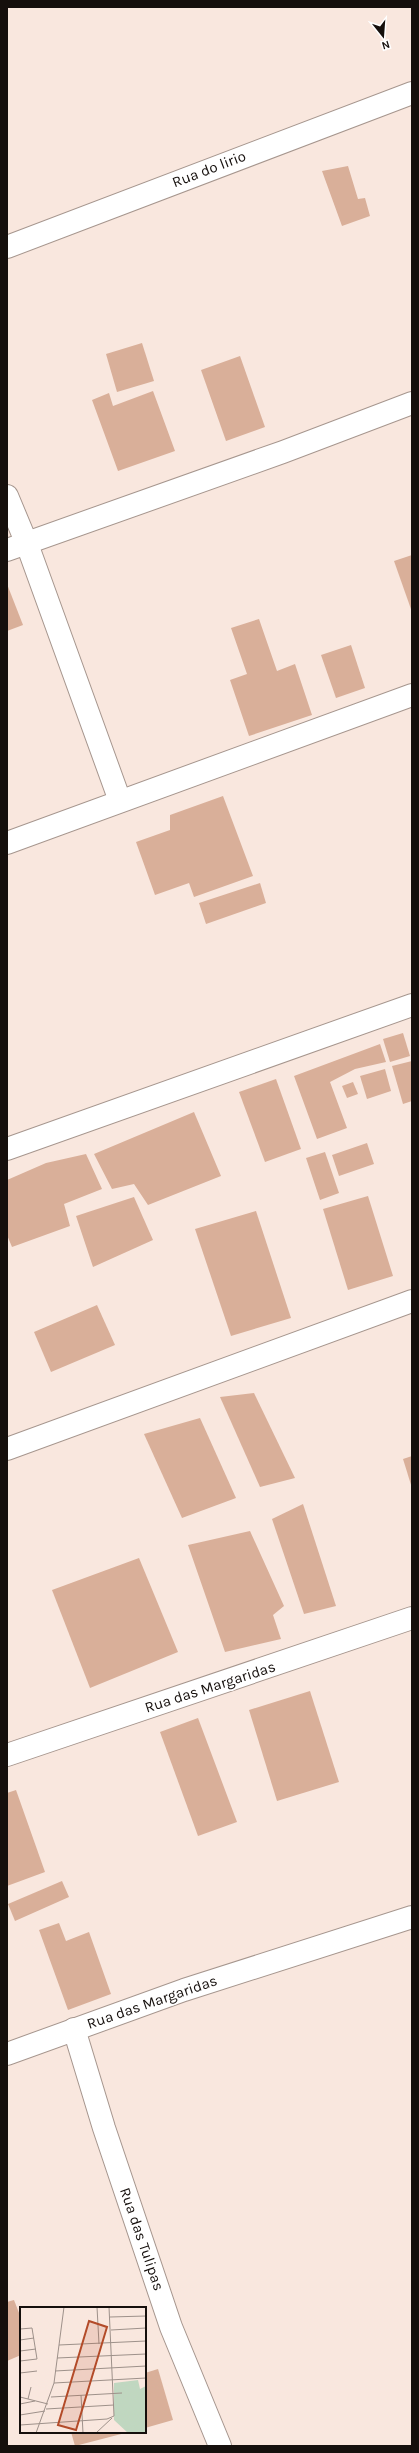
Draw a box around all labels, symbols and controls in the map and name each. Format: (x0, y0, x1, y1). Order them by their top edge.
north arrow (363, 16, 403, 56)
text: N (380, 38, 391, 52)
street label: Rua do lirio (170, 147, 248, 191)
street label: Rua das Margaridas (142, 1657, 278, 1717)
street label: Rua das Margaridas (85, 1971, 219, 2033)
street label: Rua das Tulipas (116, 2185, 168, 2293)
inset map (20, 2307, 146, 2433)

